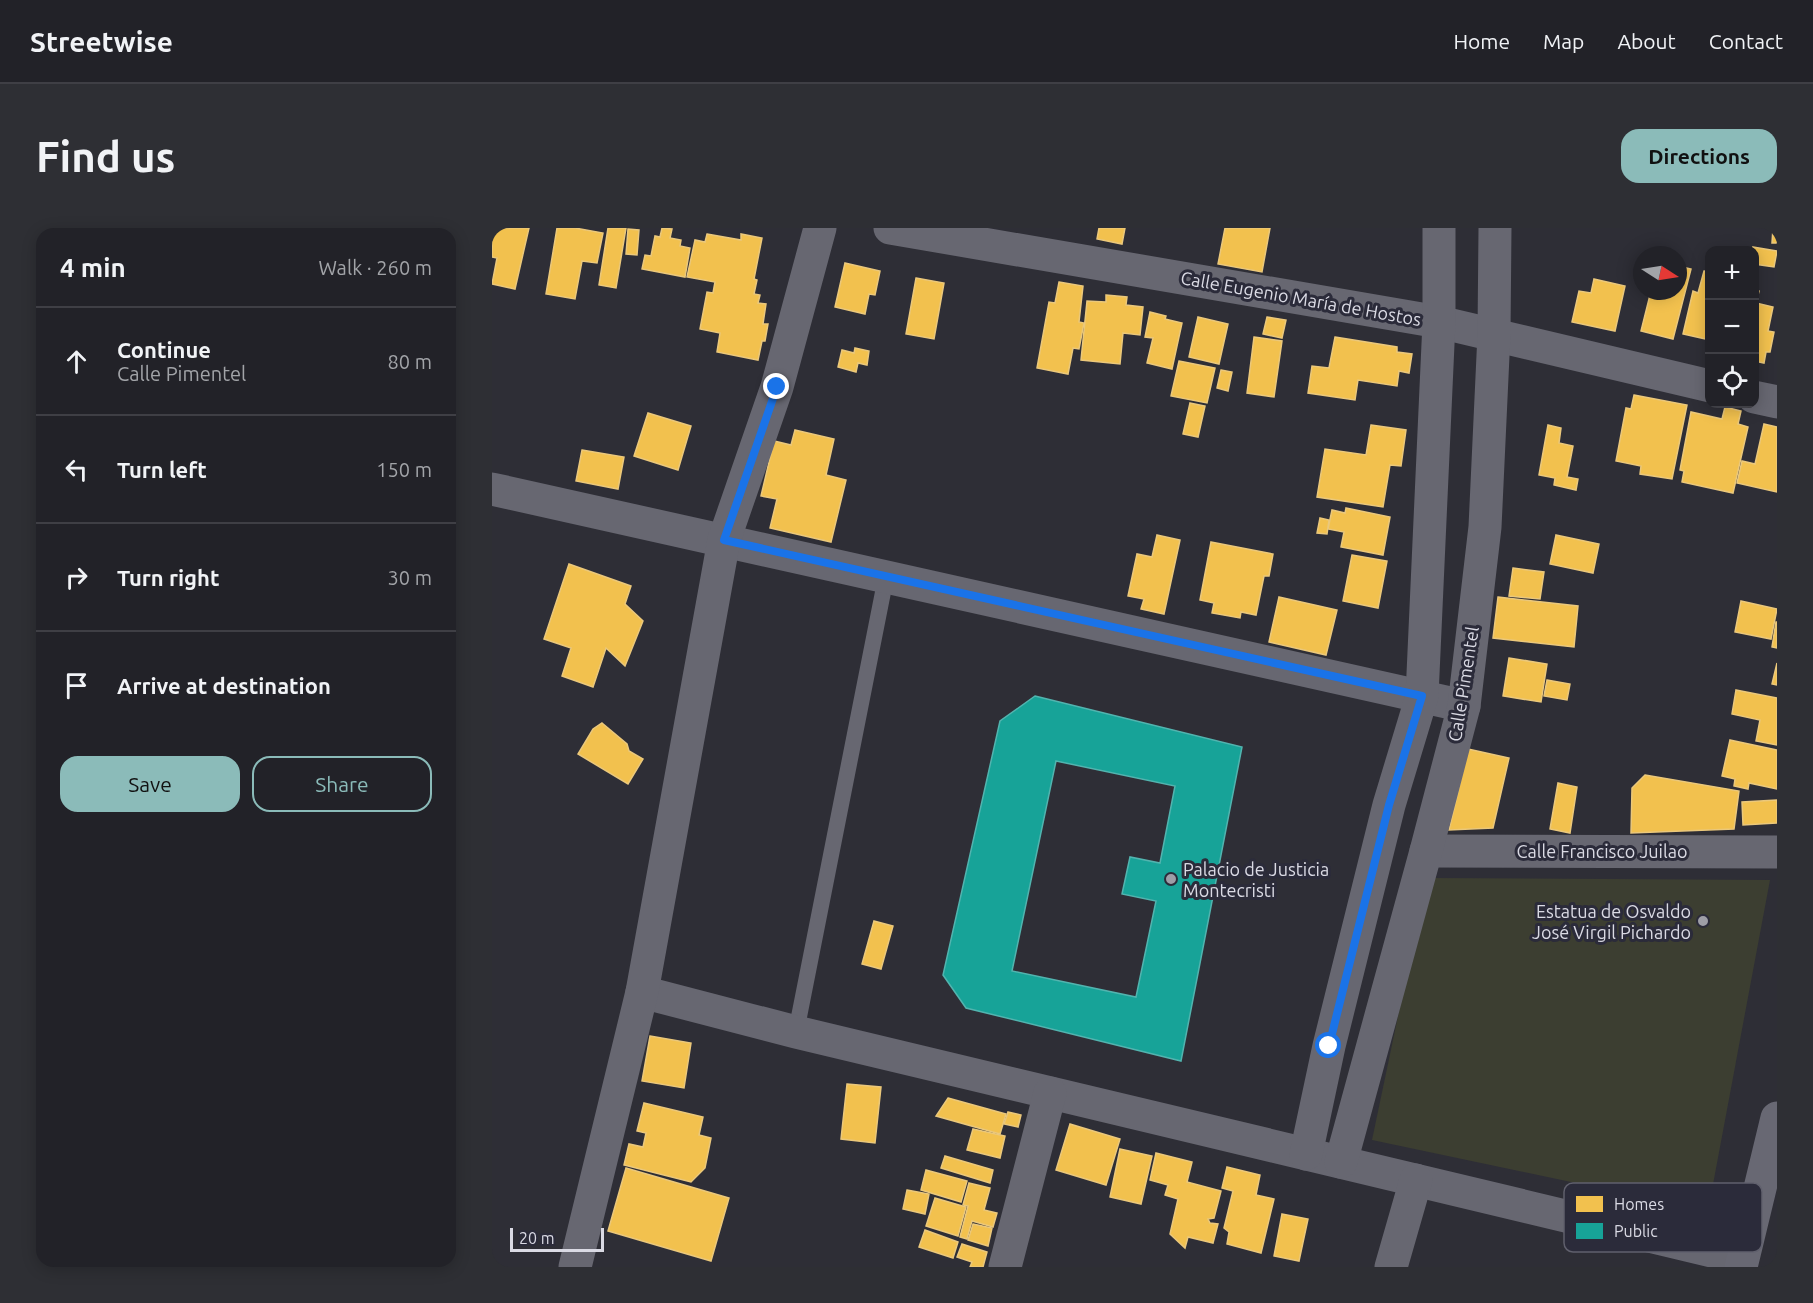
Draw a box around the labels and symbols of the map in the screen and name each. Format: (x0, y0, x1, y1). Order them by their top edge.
north arrow (1633, 246, 1687, 300)
street label: Calle Eugenio María de Hostos (1179, 267, 1423, 329)
route end (763, 373, 789, 399)
street label: Calle Pimentel (1444, 625, 1482, 743)
street label: Calle Francisco Juilao (1517, 841, 1687, 861)
place label: Palacio de Justicia Montecristi (1183, 859, 1329, 900)
marker: Palacio de Justicia Montecristi (1164, 872, 1178, 886)
place label: Estatua de Osvaldo José Virgil Pichardo (1532, 901, 1691, 942)
marker: Estatua de Osvaldo José Virgil Pichardo (1696, 914, 1710, 928)
route start (1315, 1032, 1341, 1058)
legend (1564, 1183, 1762, 1252)
text: Homes (1614, 1195, 1664, 1213)
text: Public (1614, 1222, 1658, 1240)
scale bar (510, 1225, 604, 1252)

